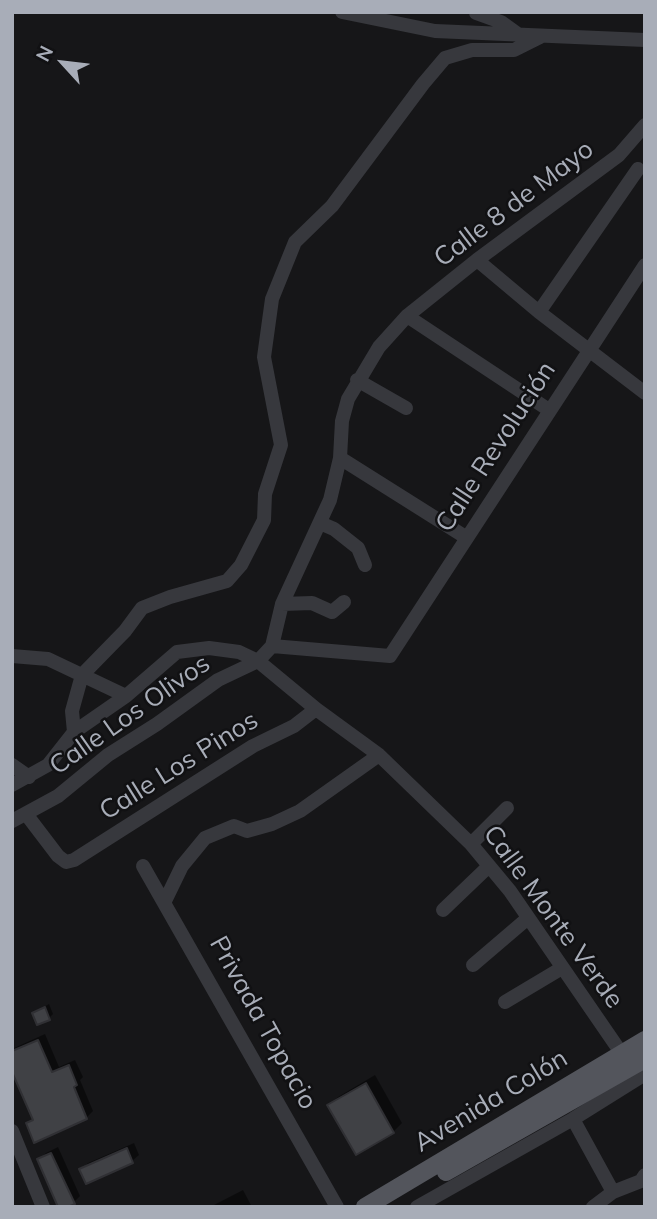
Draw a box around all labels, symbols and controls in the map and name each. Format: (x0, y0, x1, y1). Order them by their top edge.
north arrow (28, 28, 98, 98)
text: N (30, 42, 58, 65)
street label: Calle 8 de Mayo (428, 134, 600, 274)
street label: Calle Revolución (429, 356, 563, 538)
street label: Calle Los Olivos (44, 648, 216, 782)
street label: Calle Los Pinos (94, 705, 264, 827)
street label: Calle Monte Verde (476, 820, 630, 1014)
street label: Privada Topacio (203, 931, 323, 1115)
street label: Avenida Colón (409, 1043, 573, 1159)

